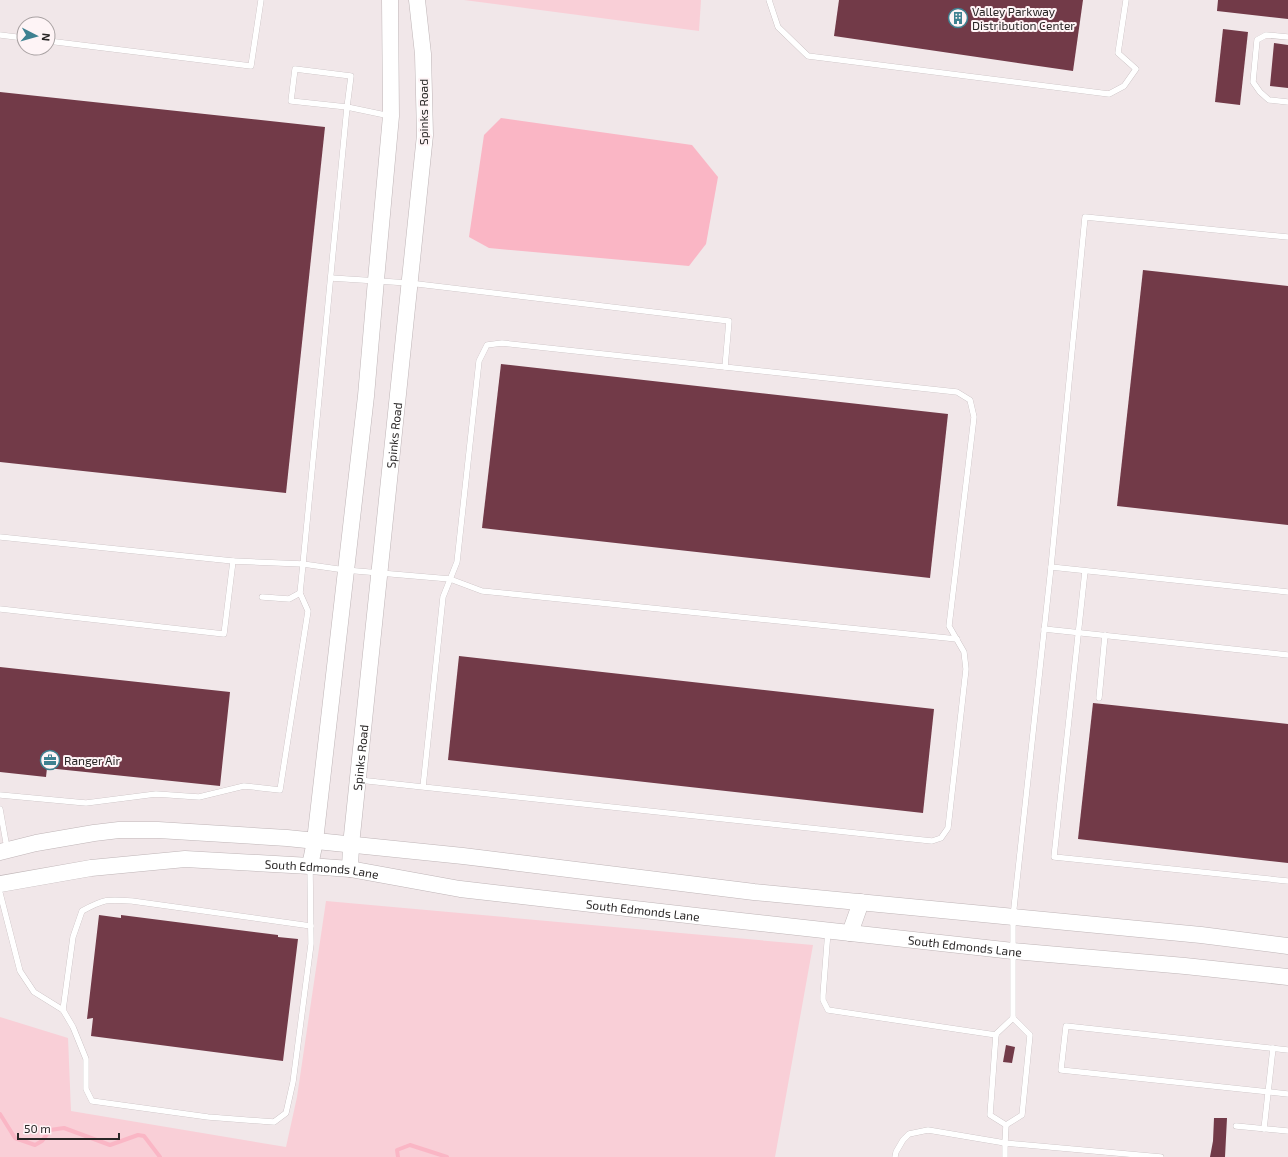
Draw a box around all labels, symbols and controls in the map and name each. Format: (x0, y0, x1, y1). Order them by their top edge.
place label: Valley Parkway Distribution Center (972, 4, 1075, 32)
building icon: Valley Parkway Distribution Center (947, 7, 969, 29)
north arrow (16, 16, 56, 56)
text: N (40, 32, 53, 42)
street label: Spinks Road (416, 79, 430, 145)
street label: Spinks Road (383, 402, 404, 469)
street label: Spinks Road (350, 724, 371, 791)
office icon: Ranger Air (39, 749, 61, 771)
place label: Ranger Air (64, 753, 120, 767)
street label: South Edmonds Lane (264, 856, 380, 881)
street label: South Edmonds Lane (585, 896, 701, 923)
street label: South Edmonds Lane (907, 932, 1022, 959)
scale bar (18, 1115, 119, 1141)
text: 50 m (24, 1121, 51, 1135)

